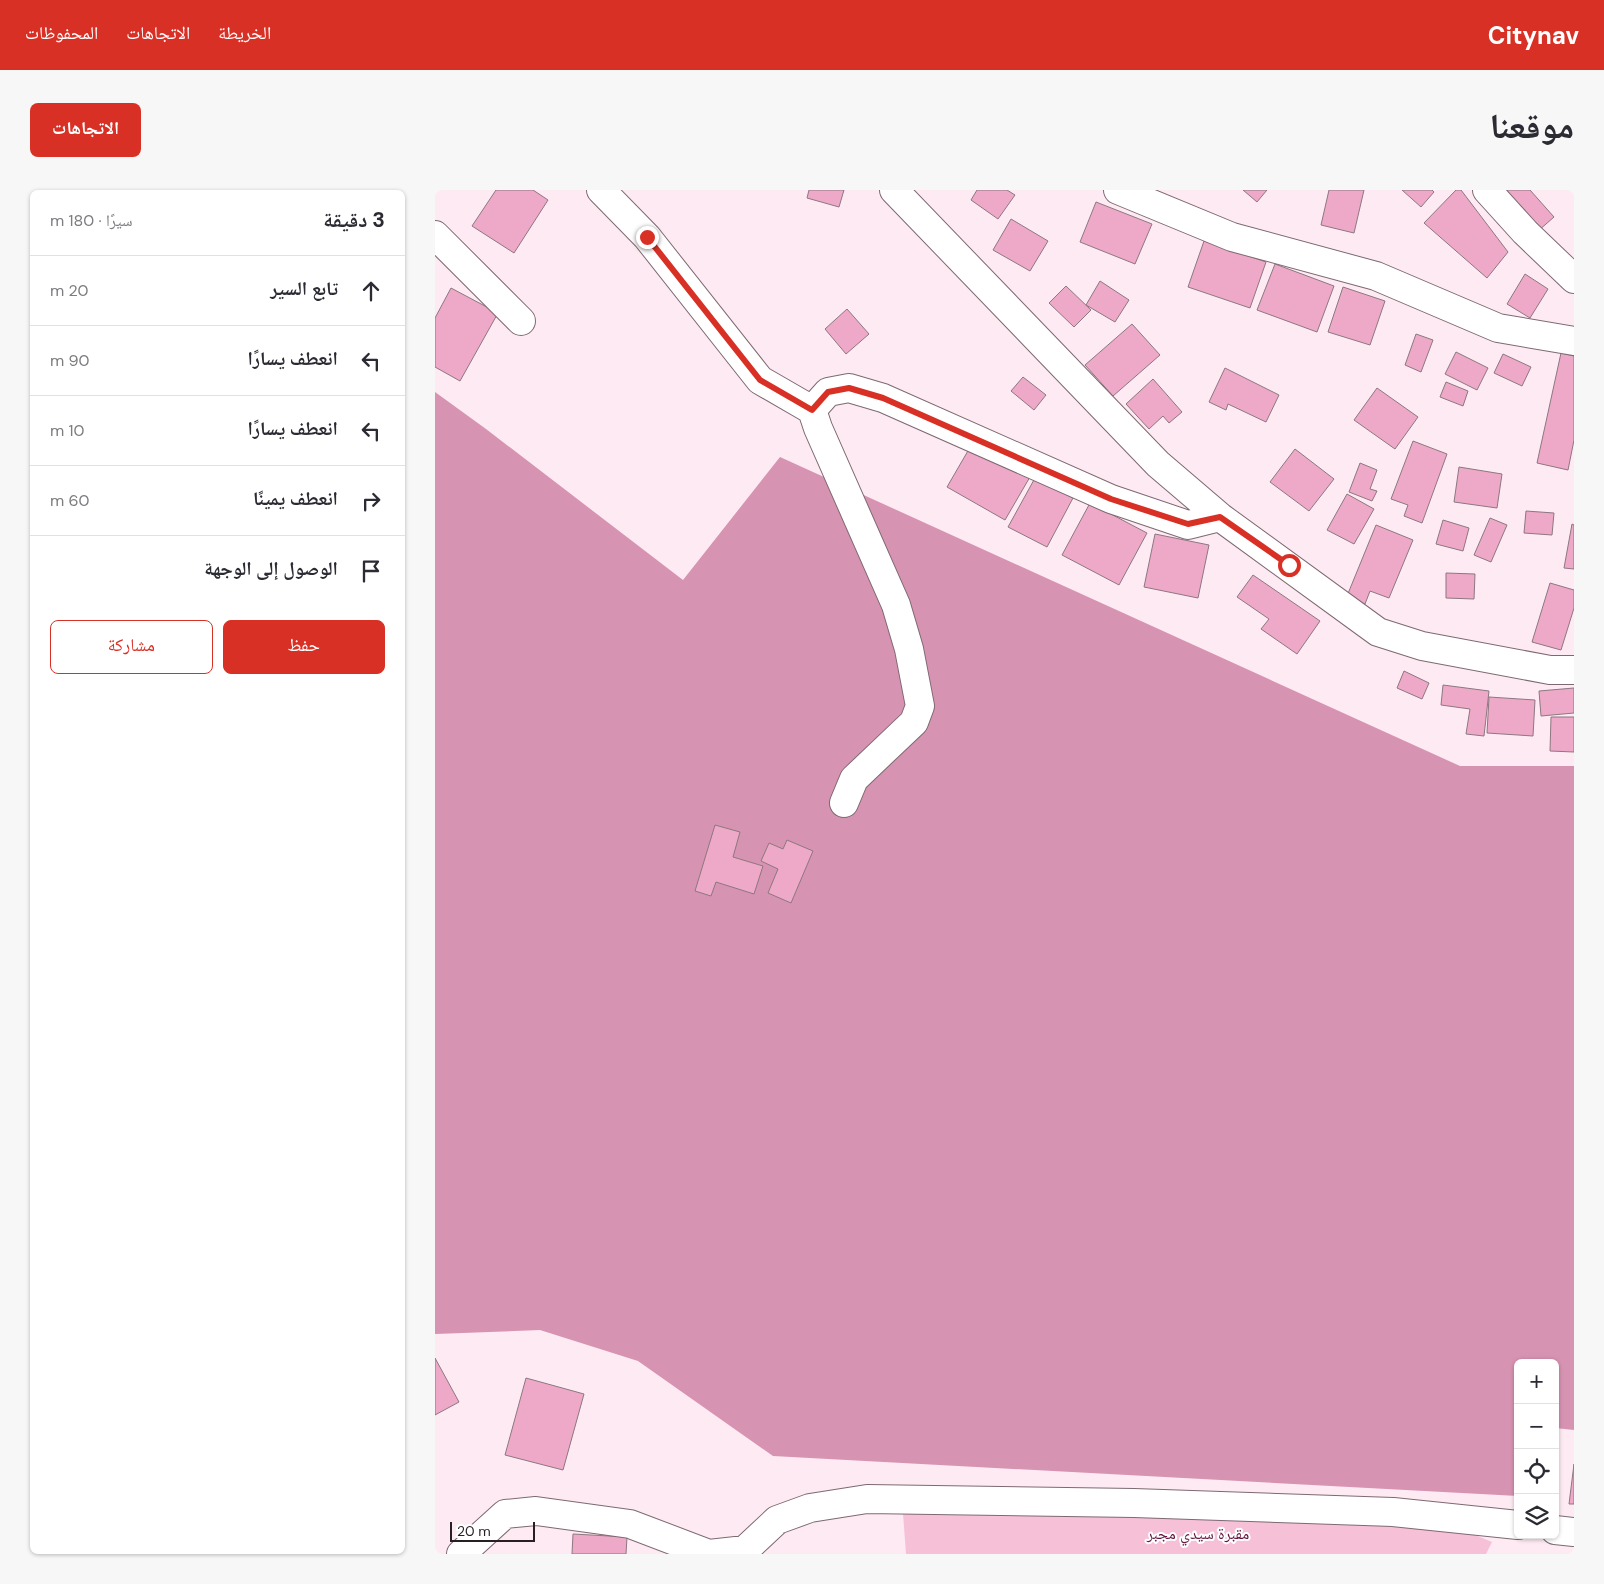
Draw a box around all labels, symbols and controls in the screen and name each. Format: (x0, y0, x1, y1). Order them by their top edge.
text: Citynav (1488, 20, 1579, 51)
text: المحفوظات (25, 21, 98, 45)
text: الاتجاهات (126, 21, 190, 45)
text: الخريطة (218, 21, 271, 45)
button: الاتجاهات (30, 103, 141, 157)
text: موقعنا (1489, 103, 1574, 149)
text: 3 دقيقة (323, 206, 385, 234)
text: سيرًا · 180 m (50, 210, 132, 231)
route end (636, 226, 659, 249)
text: تابع السير (270, 276, 338, 301)
icon: ahead (357, 277, 385, 305)
text: 20 m (50, 280, 89, 301)
text: انعطف يسارًا (247, 346, 338, 371)
icon: left (357, 347, 385, 375)
text: 90 m (50, 350, 90, 371)
text: انعطف يسارًا (247, 416, 338, 441)
icon: left (357, 417, 385, 445)
text: 10 m (50, 420, 84, 441)
text: انعطف يمينًا (253, 486, 338, 511)
icon: right (357, 487, 385, 515)
text: 60 m (50, 490, 90, 511)
route start (1278, 554, 1301, 577)
text: الوصول إلى الوجهة (204, 556, 338, 581)
icon: arrive (357, 557, 385, 585)
button: مشاركة (50, 620, 213, 674)
button: حفظ (223, 620, 385, 674)
map controls (1514, 1359, 1559, 1539)
button: + (1514, 1359, 1559, 1404)
button: − (1514, 1404, 1559, 1449)
button: locate (1514, 1449, 1559, 1494)
button: layers (1514, 1494, 1559, 1539)
scale bar (450, 1519, 535, 1542)
text: 20 m (457, 1522, 491, 1540)
park label: مقبرة سيدي مجبر (1146, 1523, 1249, 1546)

